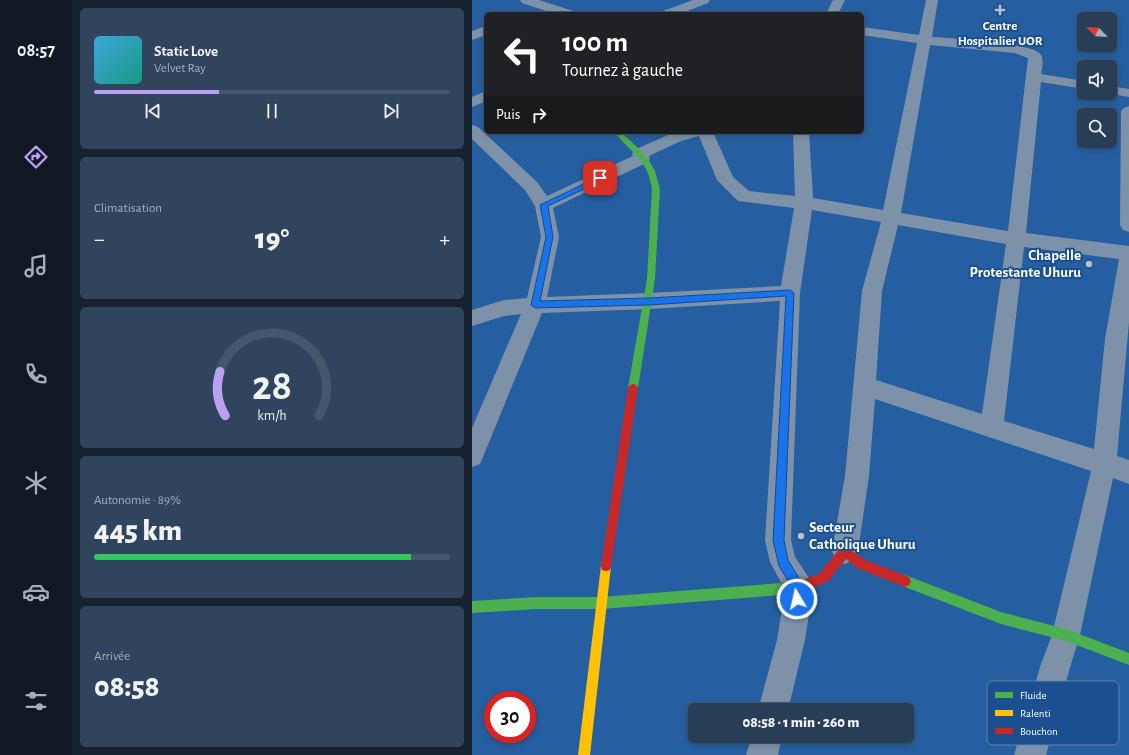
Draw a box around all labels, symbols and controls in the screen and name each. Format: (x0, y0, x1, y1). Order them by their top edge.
marker: Centre Hospitalier UOR (994, 4, 1006, 16)
north arrow (1077, 12, 1117, 52)
map controls (1077, 12, 1117, 148)
place label: Centre Hospitalier UOR (958, 20, 1043, 48)
icon: left (496, 28, 548, 80)
text: 100 m (562, 29, 628, 57)
text: 08:57 (17, 42, 55, 60)
text: Static Love (154, 44, 218, 59)
button: sound (1077, 60, 1117, 100)
text: Velvet Ray (154, 62, 206, 75)
text: Tournez à gauche (562, 62, 683, 80)
icon: previous (142, 100, 164, 122)
icon: pause (261, 100, 283, 122)
icon: next (380, 100, 402, 122)
icon: right (528, 104, 550, 126)
text: Puis (496, 107, 520, 122)
button: search (1077, 108, 1117, 148)
icon: directions (22, 143, 50, 171)
pin (583, 161, 617, 195)
icon: arrive (589, 167, 611, 189)
text: Climatisation (94, 202, 162, 215)
text: 19° (255, 224, 289, 254)
text: − (94, 228, 105, 250)
text: + (439, 228, 450, 250)
place label: Chapelle Protestante Uhuru (970, 248, 1081, 280)
icon: music (22, 252, 50, 280)
marker: Chapelle Protestante Uhuru (1084, 259, 1094, 269)
icon: phone (22, 360, 50, 388)
text: 28 (252, 365, 292, 406)
text: km/h (257, 408, 287, 422)
icon: climate (22, 469, 50, 497)
text: Autonomie · 89% (94, 494, 181, 507)
text: 445 km (94, 516, 182, 546)
place label: Secteur Catholique Uhuru (809, 520, 916, 552)
marker: Secteur Catholique Uhuru (796, 531, 806, 541)
icon: car (22, 578, 50, 606)
position arrow (776, 578, 818, 620)
text: Arrivée (94, 650, 130, 663)
text: 08:58 (94, 672, 160, 702)
legend (987, 681, 1119, 745)
icon: filters (22, 687, 50, 715)
text: Fluide (1020, 690, 1047, 701)
speed limit sign: 30 (484, 691, 536, 743)
text: Ralenti (1020, 708, 1051, 719)
text: 08:58 · 1 min · 260 m (743, 715, 859, 730)
text: Bouchon (1020, 726, 1058, 737)

